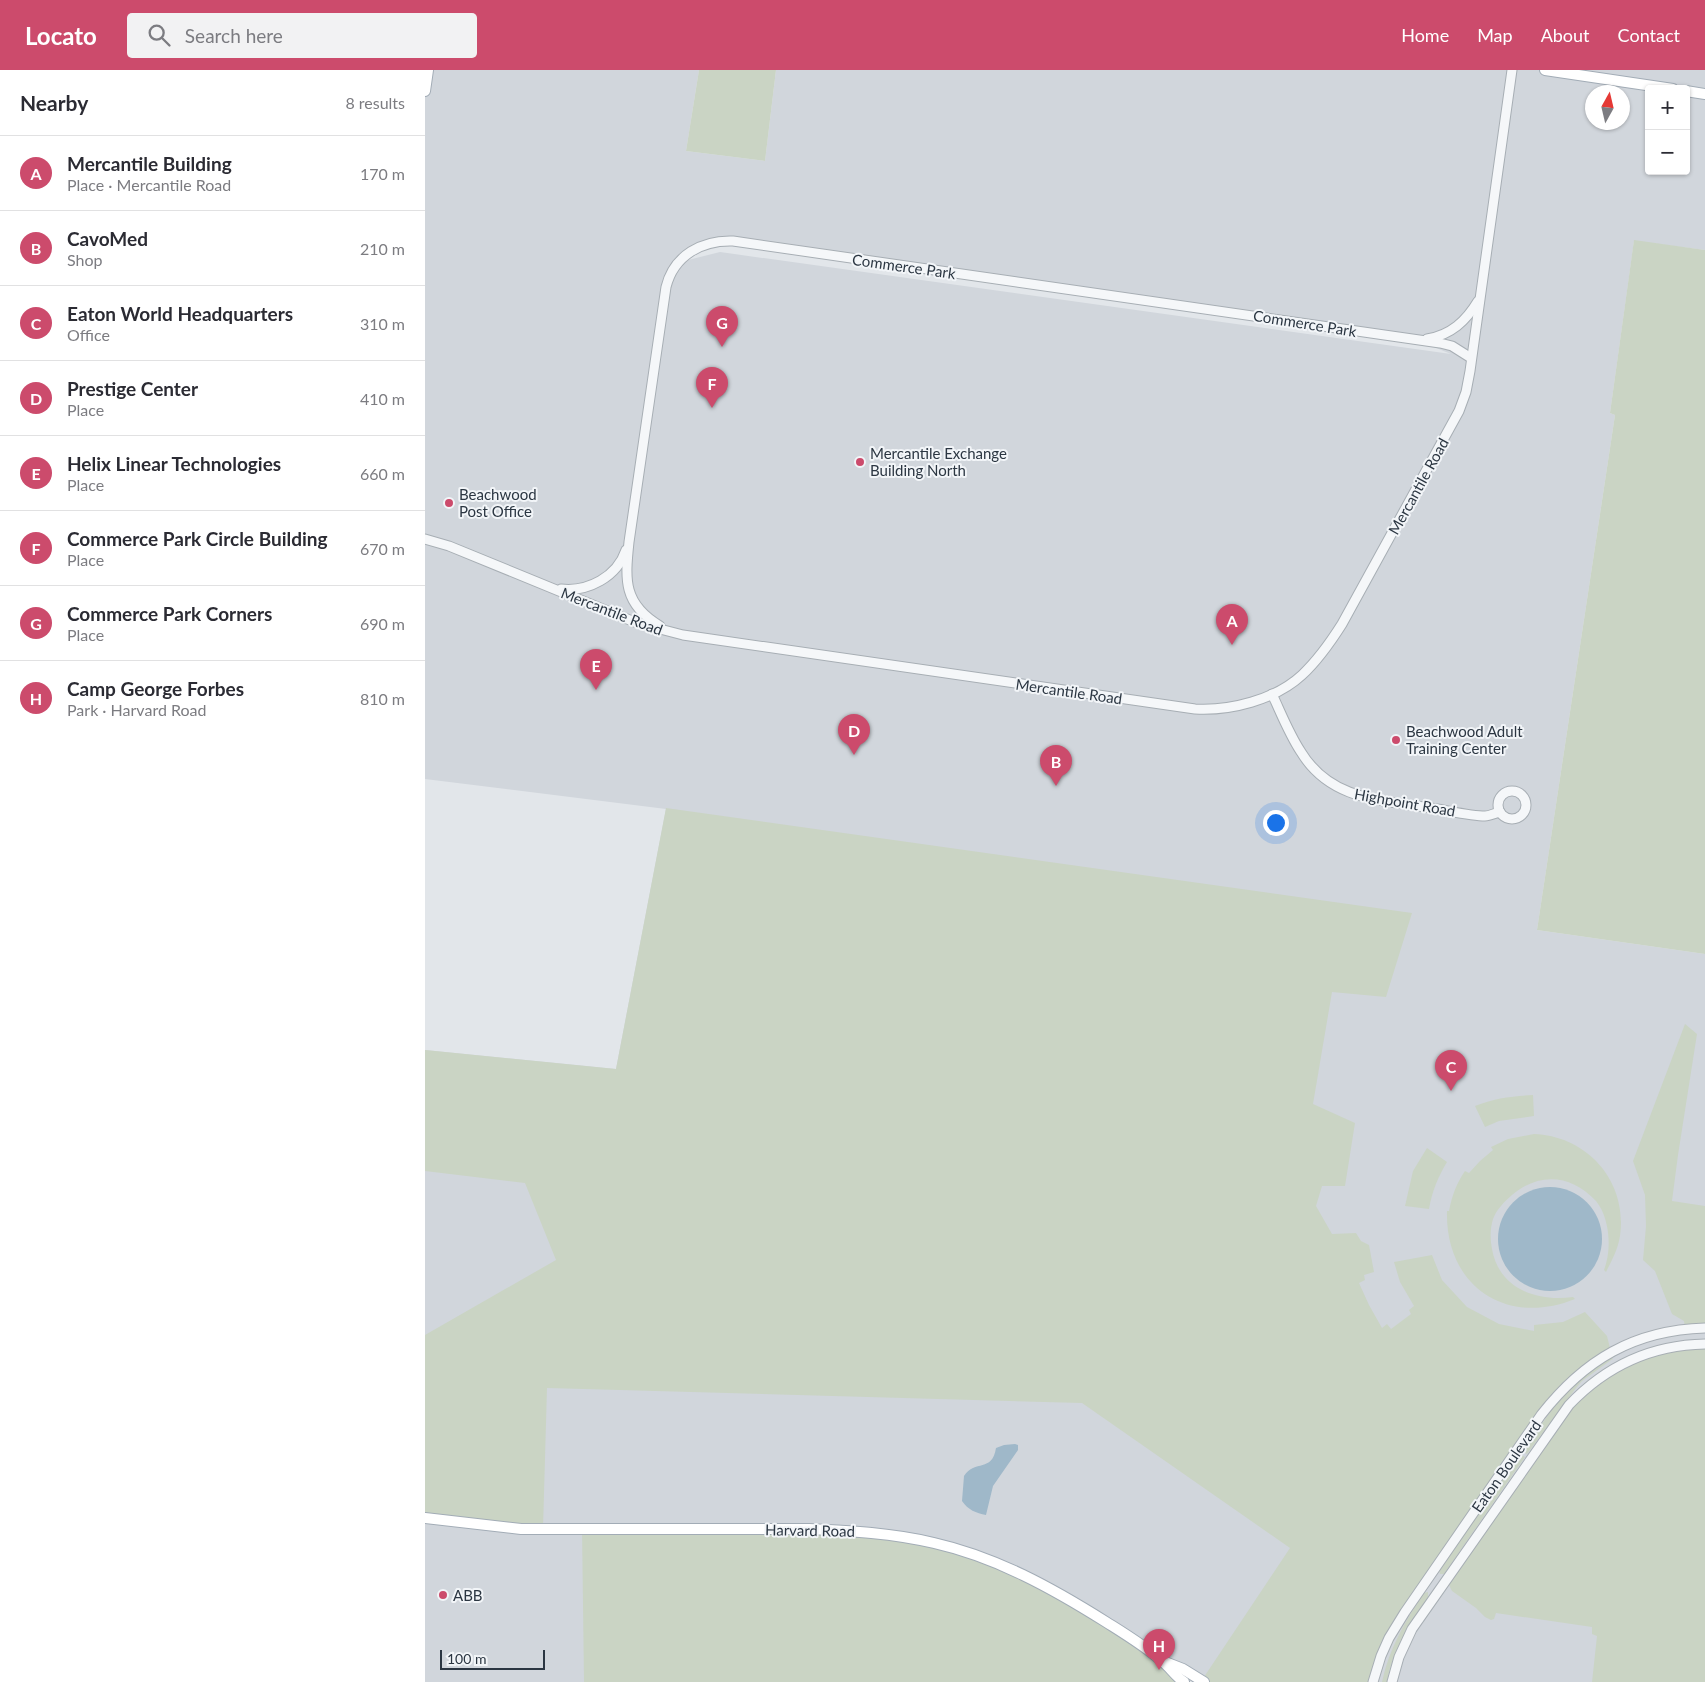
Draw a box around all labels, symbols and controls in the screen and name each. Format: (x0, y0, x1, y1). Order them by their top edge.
search box (127, 13, 477, 58)
text: Locato (25, 21, 97, 50)
icon: search (145, 21, 173, 49)
text: Search here (185, 24, 283, 47)
text: Home (1401, 24, 1449, 46)
text: Map (1477, 24, 1513, 46)
text: About (1541, 24, 1590, 46)
text: Contact (1618, 24, 1680, 46)
north arrow (1585, 85, 1630, 130)
map controls (1645, 85, 1690, 175)
button: + (1645, 85, 1690, 130)
text: Nearby (20, 90, 88, 115)
text: 8 results (345, 93, 405, 112)
button: − (1645, 130, 1690, 175)
text: Mercantile Building (67, 152, 232, 175)
text: A (30, 164, 42, 183)
text: 170 m (360, 164, 405, 183)
text: Place · Mercantile Road (67, 175, 231, 194)
text: CavoMed (67, 227, 148, 250)
text: B (31, 239, 41, 258)
text: 210 m (360, 239, 405, 258)
text: Shop (67, 250, 103, 269)
street label: Commerce Park (851, 250, 957, 282)
text: Eaton World Headquarters (67, 302, 293, 325)
pin: G (706, 306, 738, 347)
street label: Commerce Park (1252, 306, 1358, 340)
text: C (31, 314, 41, 333)
text: 310 m (360, 314, 405, 333)
text: Office (67, 325, 110, 344)
pin: F (696, 367, 728, 408)
text: Prestige Center (67, 377, 198, 400)
text: D (30, 389, 42, 408)
text: 410 m (360, 389, 405, 408)
text: Place (67, 400, 104, 419)
street label: Mercantile Road (1384, 435, 1452, 537)
place label: Mercantile Exchange Building North (870, 444, 1007, 479)
text: Helix Linear Technologies (67, 452, 281, 475)
marker: Mercantile Exchange Building North (854, 456, 866, 468)
text: E (31, 464, 41, 483)
text: 660 m (360, 464, 405, 483)
text: Place (67, 475, 104, 494)
place label: Beachwood Post Office (459, 485, 537, 520)
marker: Beachwood Post Office (443, 497, 455, 509)
text: Commerce Park Circle Building (67, 527, 328, 550)
text: F (31, 539, 41, 558)
text: 670 m (360, 539, 405, 558)
text: Place (67, 550, 104, 569)
street label: Mercantile Road (559, 583, 665, 639)
text: Commerce Park Corners (67, 602, 272, 625)
pin: A (1216, 604, 1248, 645)
text: G (30, 614, 42, 633)
text: 690 m (360, 614, 405, 633)
text: Place (67, 625, 104, 644)
pin: E (580, 649, 612, 690)
street label: Mercantile Road (1015, 675, 1123, 707)
text: Camp George Forbes (67, 677, 244, 700)
text: H (30, 689, 42, 708)
text: 810 m (360, 689, 405, 708)
text: Park · Harvard Road (67, 700, 206, 719)
pin: D (838, 714, 870, 755)
place label: Beachwood Adult Training Center (1406, 722, 1523, 757)
marker: Beachwood Adult Training Center (1390, 734, 1402, 746)
pin: B (1040, 745, 1072, 786)
street label: Highpoint Road (1353, 784, 1457, 820)
your location (1263, 810, 1289, 836)
pin: C (1435, 1050, 1467, 1091)
street label: Eaton Boulevard (1468, 1416, 1544, 1516)
street label: Harvard Road (765, 1520, 855, 1540)
place label: ABB (453, 1586, 483, 1604)
marker: ABB (437, 1589, 449, 1601)
pin: H (1143, 1629, 1175, 1670)
scale bar (440, 1647, 545, 1670)
text: 100 m (447, 1650, 486, 1667)

